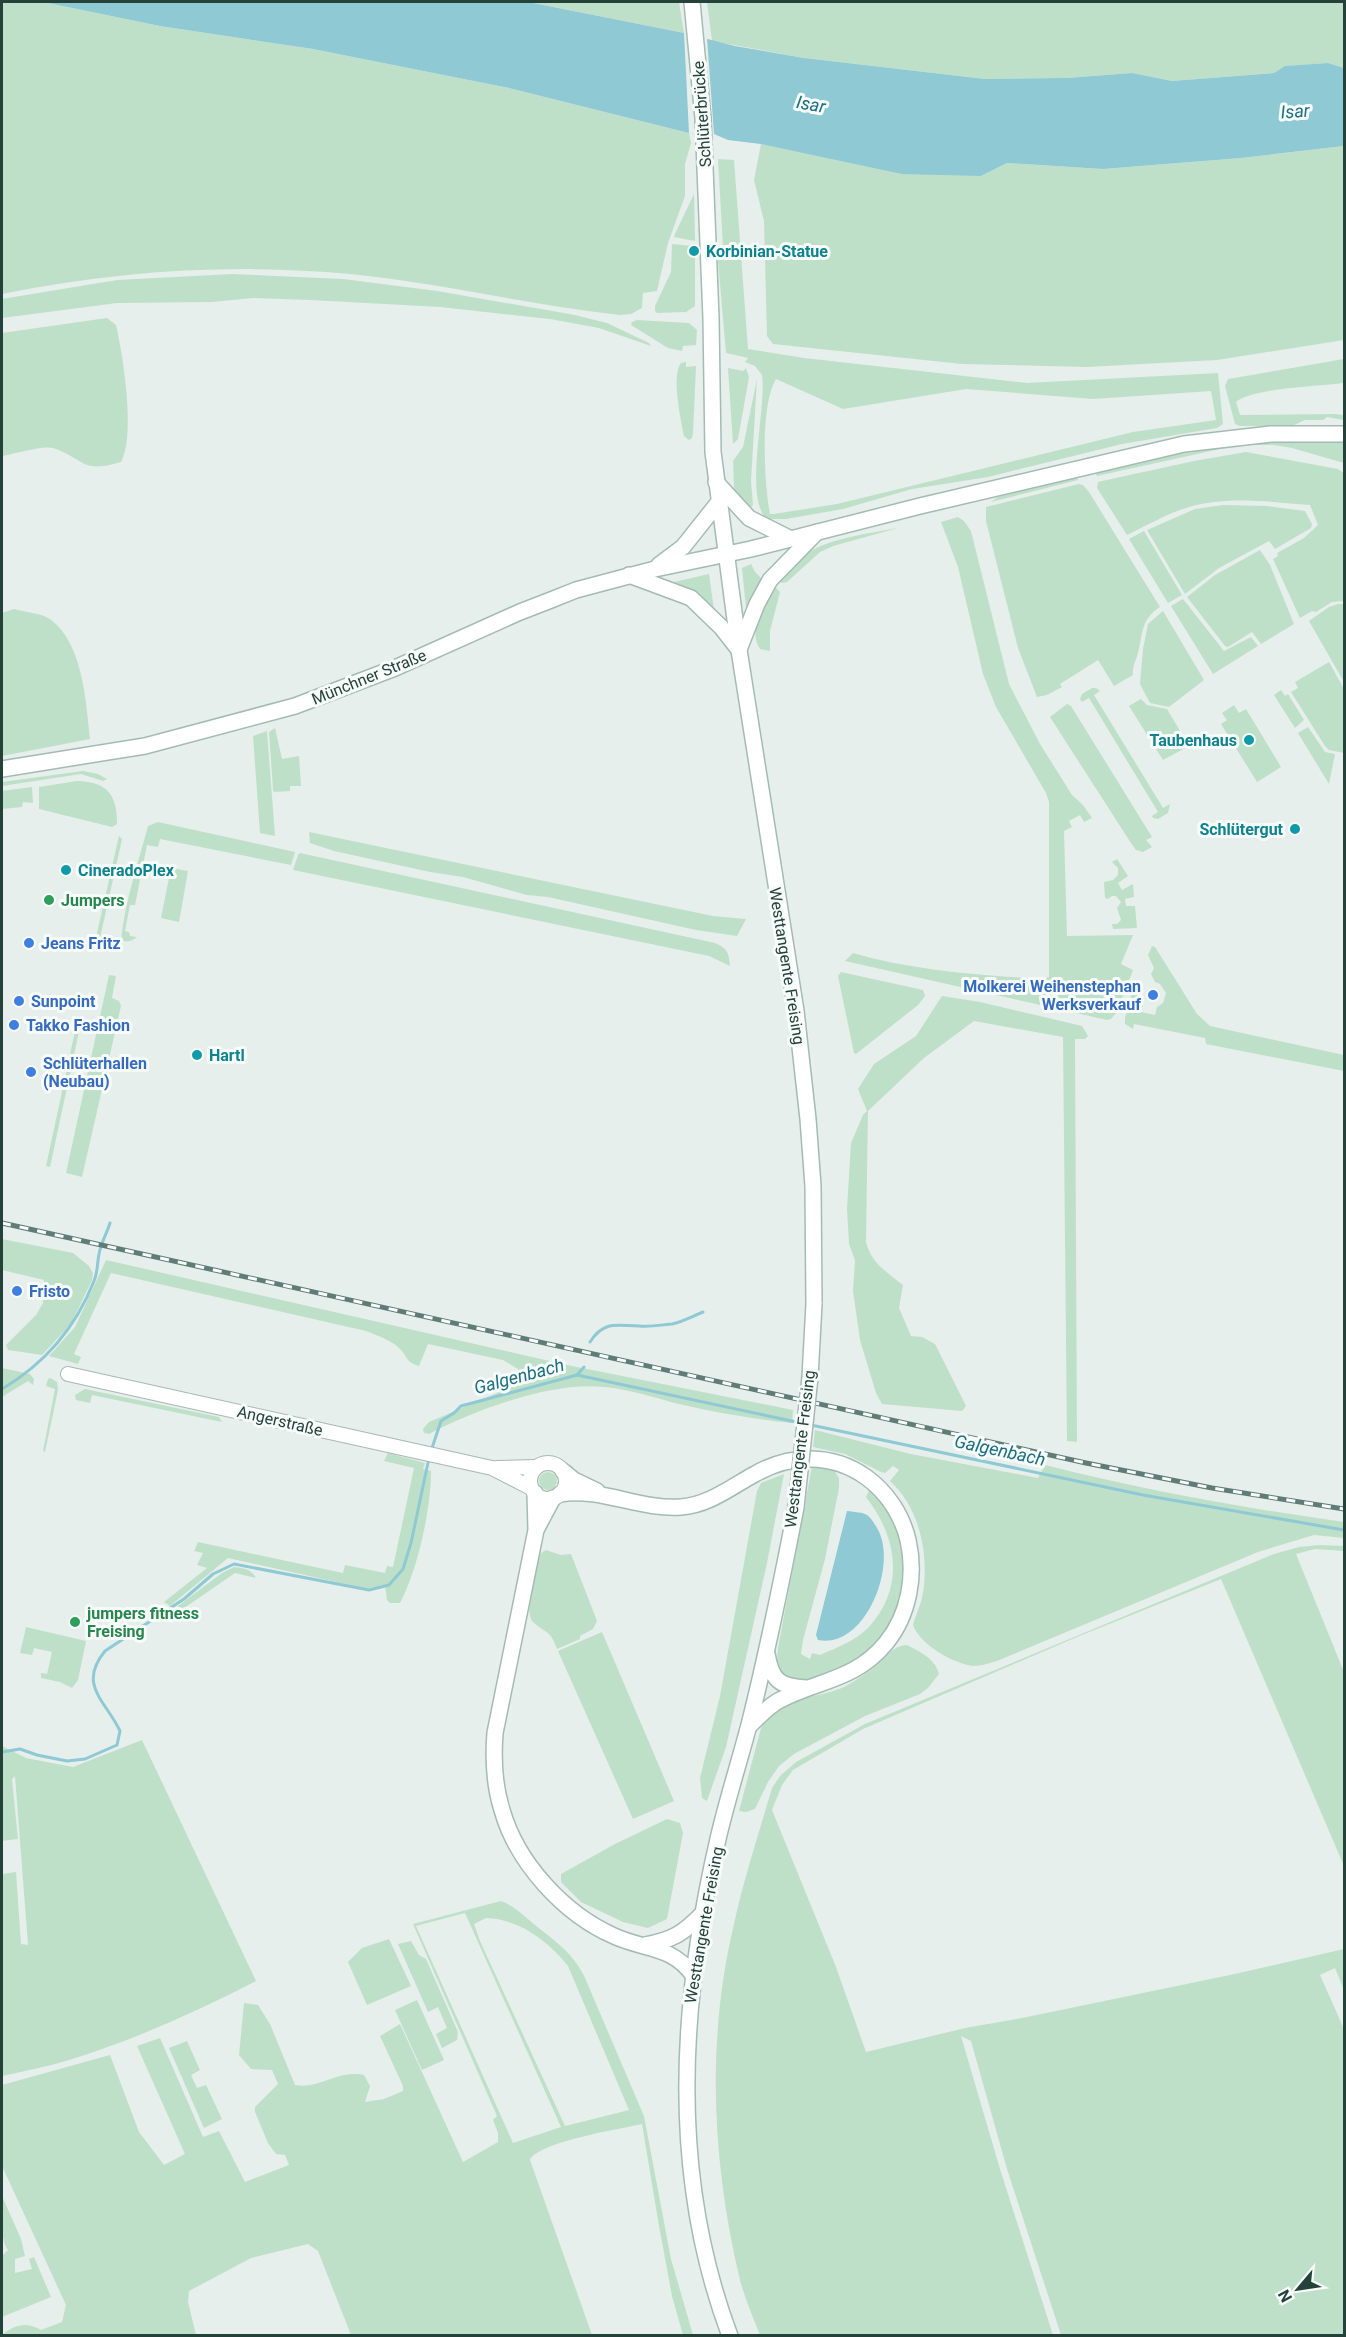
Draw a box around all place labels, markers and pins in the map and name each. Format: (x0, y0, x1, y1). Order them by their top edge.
place label: Korbinian-Statue (706, 242, 828, 261)
marker: Korbinian-Statue (687, 244, 701, 258)
place label: Taubenhaus (1149, 731, 1237, 750)
marker: Taubenhaus (1242, 733, 1256, 747)
place label: Schlütergut (1199, 820, 1284, 839)
marker: Schlütergut (1288, 822, 1302, 836)
place label: CineradoPlex (78, 861, 175, 880)
marker: CineradoPlex (59, 863, 73, 877)
place label: Jumpers (61, 891, 124, 910)
marker: Jumpers (42, 893, 56, 907)
place label: Jeans Fritz (41, 934, 121, 953)
marker: Jeans Fritz (22, 936, 36, 950)
place label: Molkerei Weihenstephan Werksverkauf (963, 977, 1141, 1014)
marker: Molkerei Weihenstephan Werksverkauf (1146, 988, 1160, 1002)
place label: Sunpoint (31, 992, 96, 1011)
marker: Sunpoint (12, 994, 26, 1008)
place label: Takko Fashion (26, 1016, 130, 1035)
marker: Takko Fashion (7, 1018, 21, 1032)
place label: Hartl (209, 1046, 245, 1065)
marker: Hartl (190, 1048, 204, 1062)
place label: Schlüterhallen (Neubau) (43, 1054, 147, 1091)
marker: Schlüterhallen (Neubau) (24, 1065, 38, 1079)
place label: Fristo (29, 1282, 70, 1301)
marker: Fristo (10, 1284, 24, 1298)
place label: jumpers fitness Freising (86, 1604, 199, 1641)
marker: jumpers fitness Freising (68, 1615, 82, 1629)

